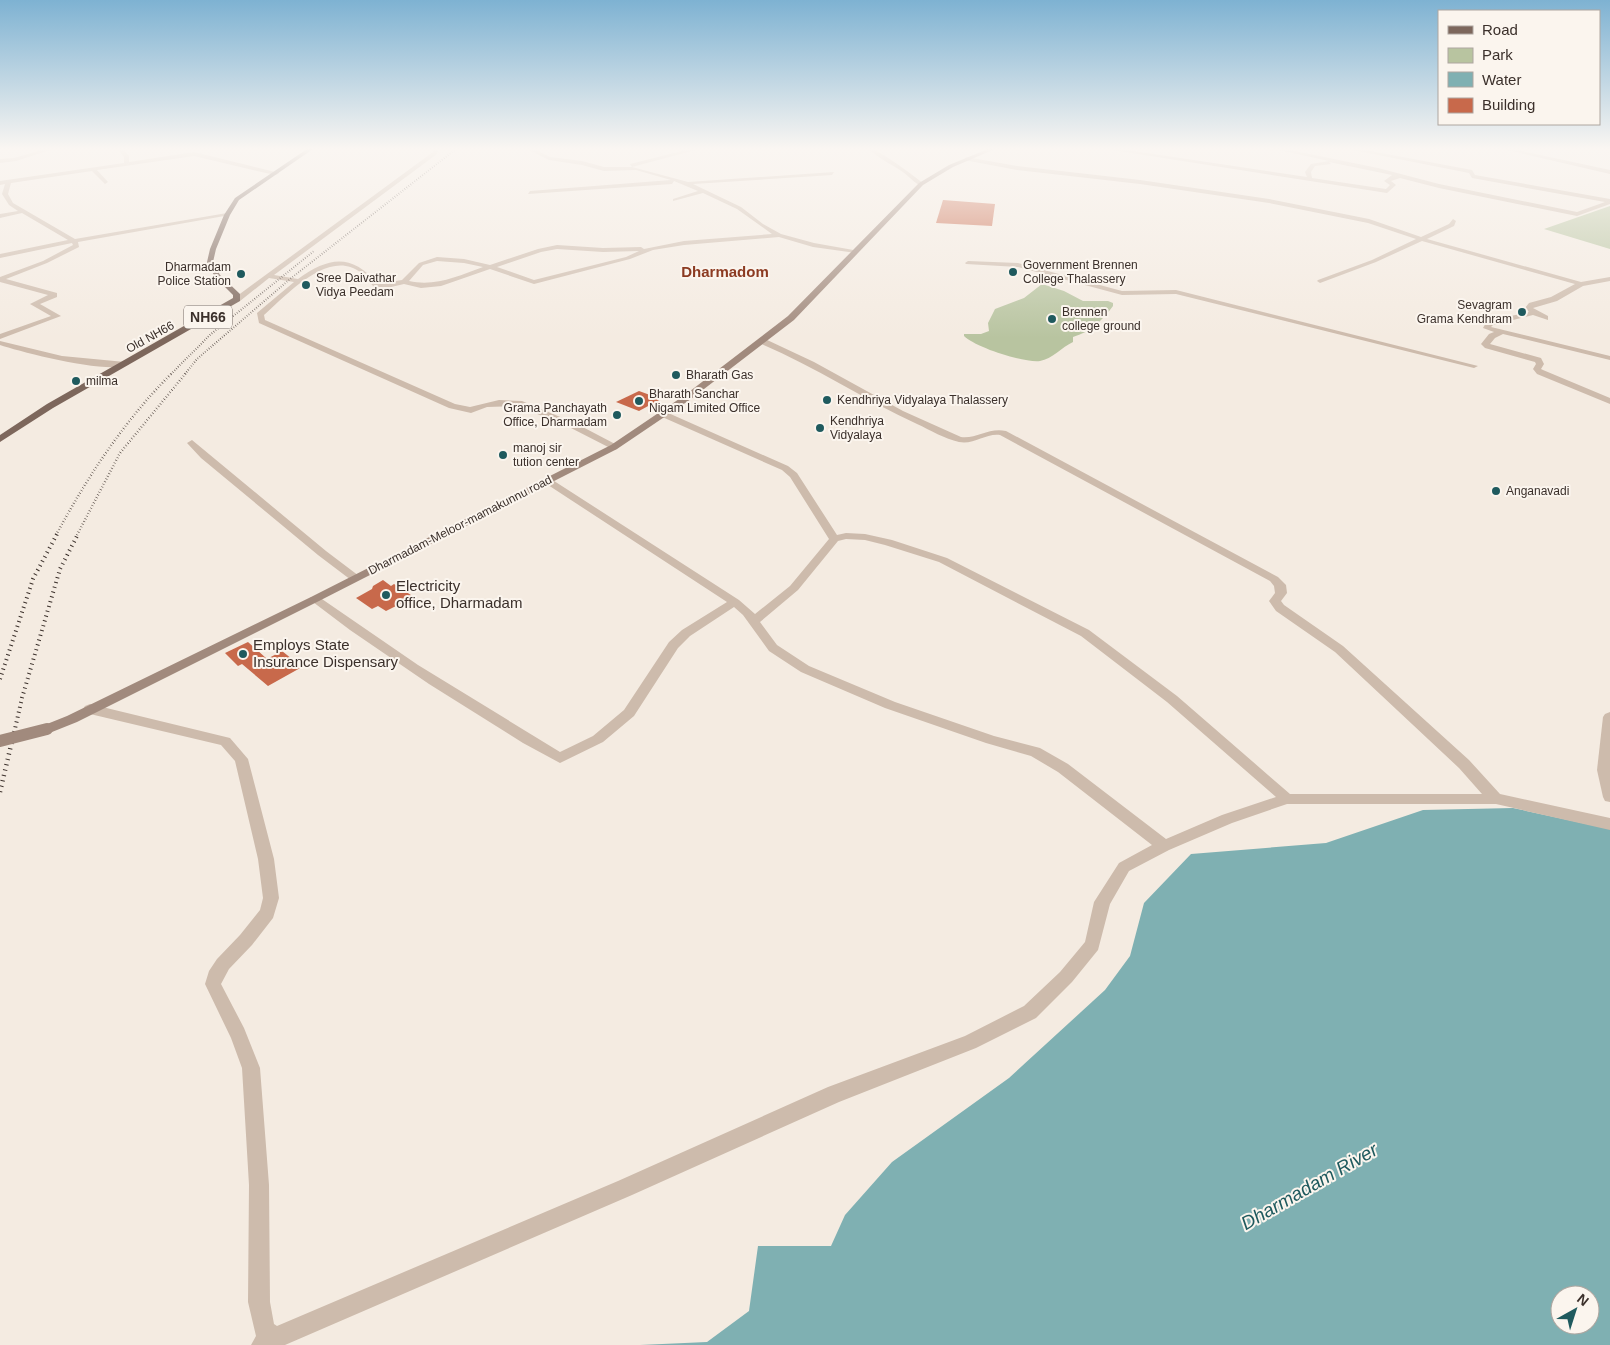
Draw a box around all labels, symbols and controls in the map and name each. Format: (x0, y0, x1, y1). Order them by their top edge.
legend (1438, 10, 1600, 125)
text: Road (1482, 21, 1518, 38)
text: Park (1482, 46, 1513, 63)
text: Water (1482, 71, 1521, 88)
text: Building (1482, 96, 1535, 113)
place label: Government Brennen College Thalassery (1023, 258, 1138, 286)
place label: Dharmadam Police Station (158, 260, 231, 288)
district label: Dharmadom (681, 263, 769, 280)
marker: Government Brennen College Thalassery (1007, 266, 1019, 278)
marker: Dharmadam Police Station (235, 268, 247, 280)
place label: Sree Daivathar Vidya Peedam (316, 271, 396, 299)
marker: Sree Daivathar Vidya Peedam (300, 279, 312, 291)
place label: Sevagram Grama Kendhram (1417, 298, 1512, 326)
place label: Brennen college ground (1062, 305, 1141, 333)
road number: NH66 (184, 306, 232, 328)
marker: Sevagram Grama Kendhram (1516, 306, 1528, 318)
marker: Brennen college ground (1046, 313, 1058, 325)
street label: Old NH66 (124, 318, 177, 356)
place label: Bharath Gas (686, 368, 753, 382)
marker: Bharath Gas (670, 369, 682, 381)
place label: milma (86, 374, 118, 388)
marker: milma (70, 375, 82, 387)
place label: Bharath Sanchar Nigam Limited Office (649, 387, 760, 415)
place label: Kendhriya Vidyalaya Thalassery (837, 393, 1008, 407)
marker: Kendhriya Vidyalaya Thalassery (821, 394, 833, 406)
marker: Bharath Sanchar Nigam Limited Office (633, 395, 645, 407)
place label: Grama Panchayath Office, Dharmadam (503, 401, 607, 429)
marker: Grama Panchayath Office, Dharmadam (611, 409, 623, 421)
place label: Kendhriya Vidyalaya (830, 414, 884, 442)
marker: Kendhriya Vidyalaya (814, 422, 826, 434)
place label: manoj sir tution center (513, 441, 579, 469)
marker: manoj sir tution center (497, 449, 509, 461)
street label: Dharmadam-Meloor-mamakunnu road (366, 472, 554, 578)
place label: Anganavadi (1506, 484, 1569, 498)
marker: Anganavadi (1490, 485, 1502, 497)
place label: Electricity office, Dharmadam (396, 577, 522, 611)
marker: Electricity office, Dharmadam (380, 589, 392, 601)
place label: Employs State Insurance Dispensary (253, 636, 399, 670)
marker: Employs State Insurance Dispensary (237, 648, 249, 660)
water label: Dharmadam River (1237, 1138, 1382, 1234)
north arrow (1550, 1285, 1600, 1335)
text: N (1574, 1290, 1592, 1309)

